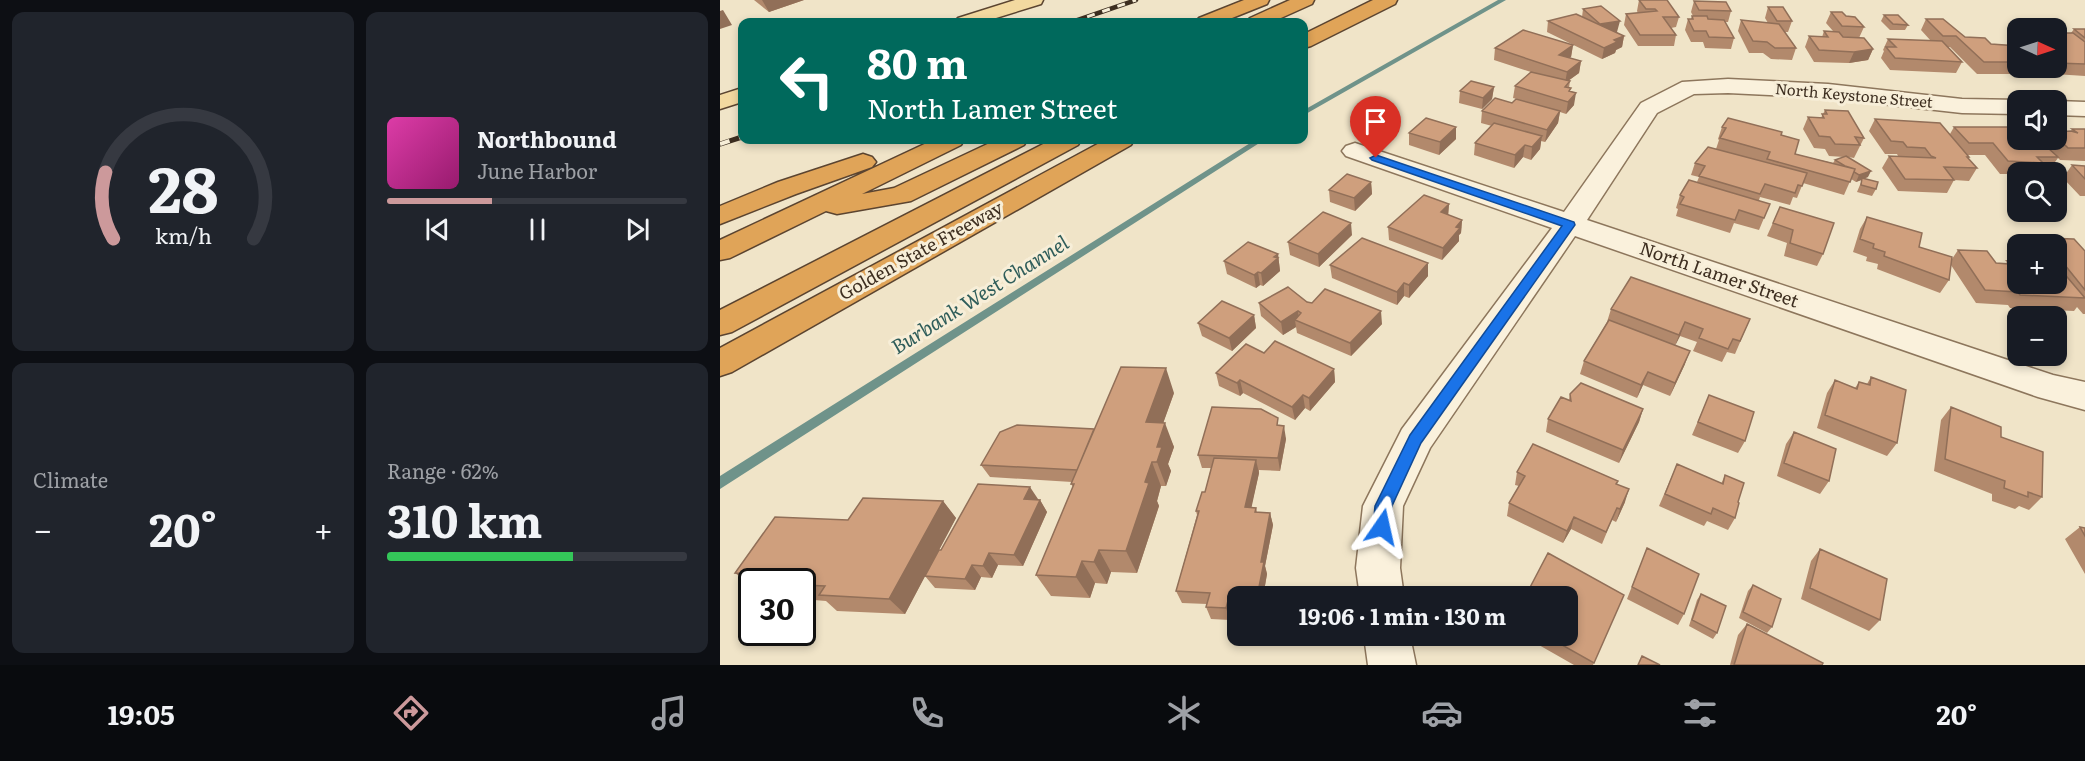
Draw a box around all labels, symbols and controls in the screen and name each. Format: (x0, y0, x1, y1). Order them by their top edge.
north arrow (2007, 18, 2067, 78)
map controls (2007, 18, 2067, 366)
text: 80 m (867, 30, 968, 92)
icon: left (768, 42, 846, 120)
street label: North Keystone Street (1774, 76, 1934, 113)
text: North Lamer Street (867, 87, 1117, 127)
button: sound (2007, 90, 2067, 150)
pin (1350, 96, 1401, 158)
icon: arrive (1359, 105, 1392, 138)
text: Northbound (477, 122, 617, 155)
text: 28 (148, 140, 218, 232)
text: June Harbor (477, 155, 597, 185)
button: search (2007, 162, 2067, 222)
street label: Golden State Freeway (833, 193, 1008, 306)
icon: previous (421, 213, 454, 246)
icon: pause (521, 213, 554, 246)
icon: next (621, 213, 654, 246)
text: km/h (154, 219, 212, 251)
water label: Burbank West Channel (884, 226, 1074, 360)
street label: North Lamer Street (1636, 234, 1803, 314)
button: + (2007, 234, 2067, 294)
button: − (2007, 306, 2067, 366)
text: Range · 62% (387, 455, 499, 485)
text: Climate (33, 464, 108, 494)
text: 310 km (387, 485, 542, 552)
text: 20° (149, 494, 217, 561)
position arrow (1350, 495, 1414, 559)
text: − (33, 503, 52, 552)
text: + (314, 503, 333, 552)
speed limit sign: 30 (738, 568, 816, 646)
text: 19:06 · 1 min · 130 m (1299, 599, 1506, 632)
icon: directions (390, 692, 432, 734)
icon: music (648, 692, 690, 734)
icon: phone (906, 692, 948, 734)
icon: climate (1163, 692, 1205, 734)
icon: car (1421, 692, 1463, 734)
icon: filters (1679, 692, 1721, 734)
text: 19:05 (108, 693, 175, 733)
text: 20° (1936, 693, 1977, 733)

